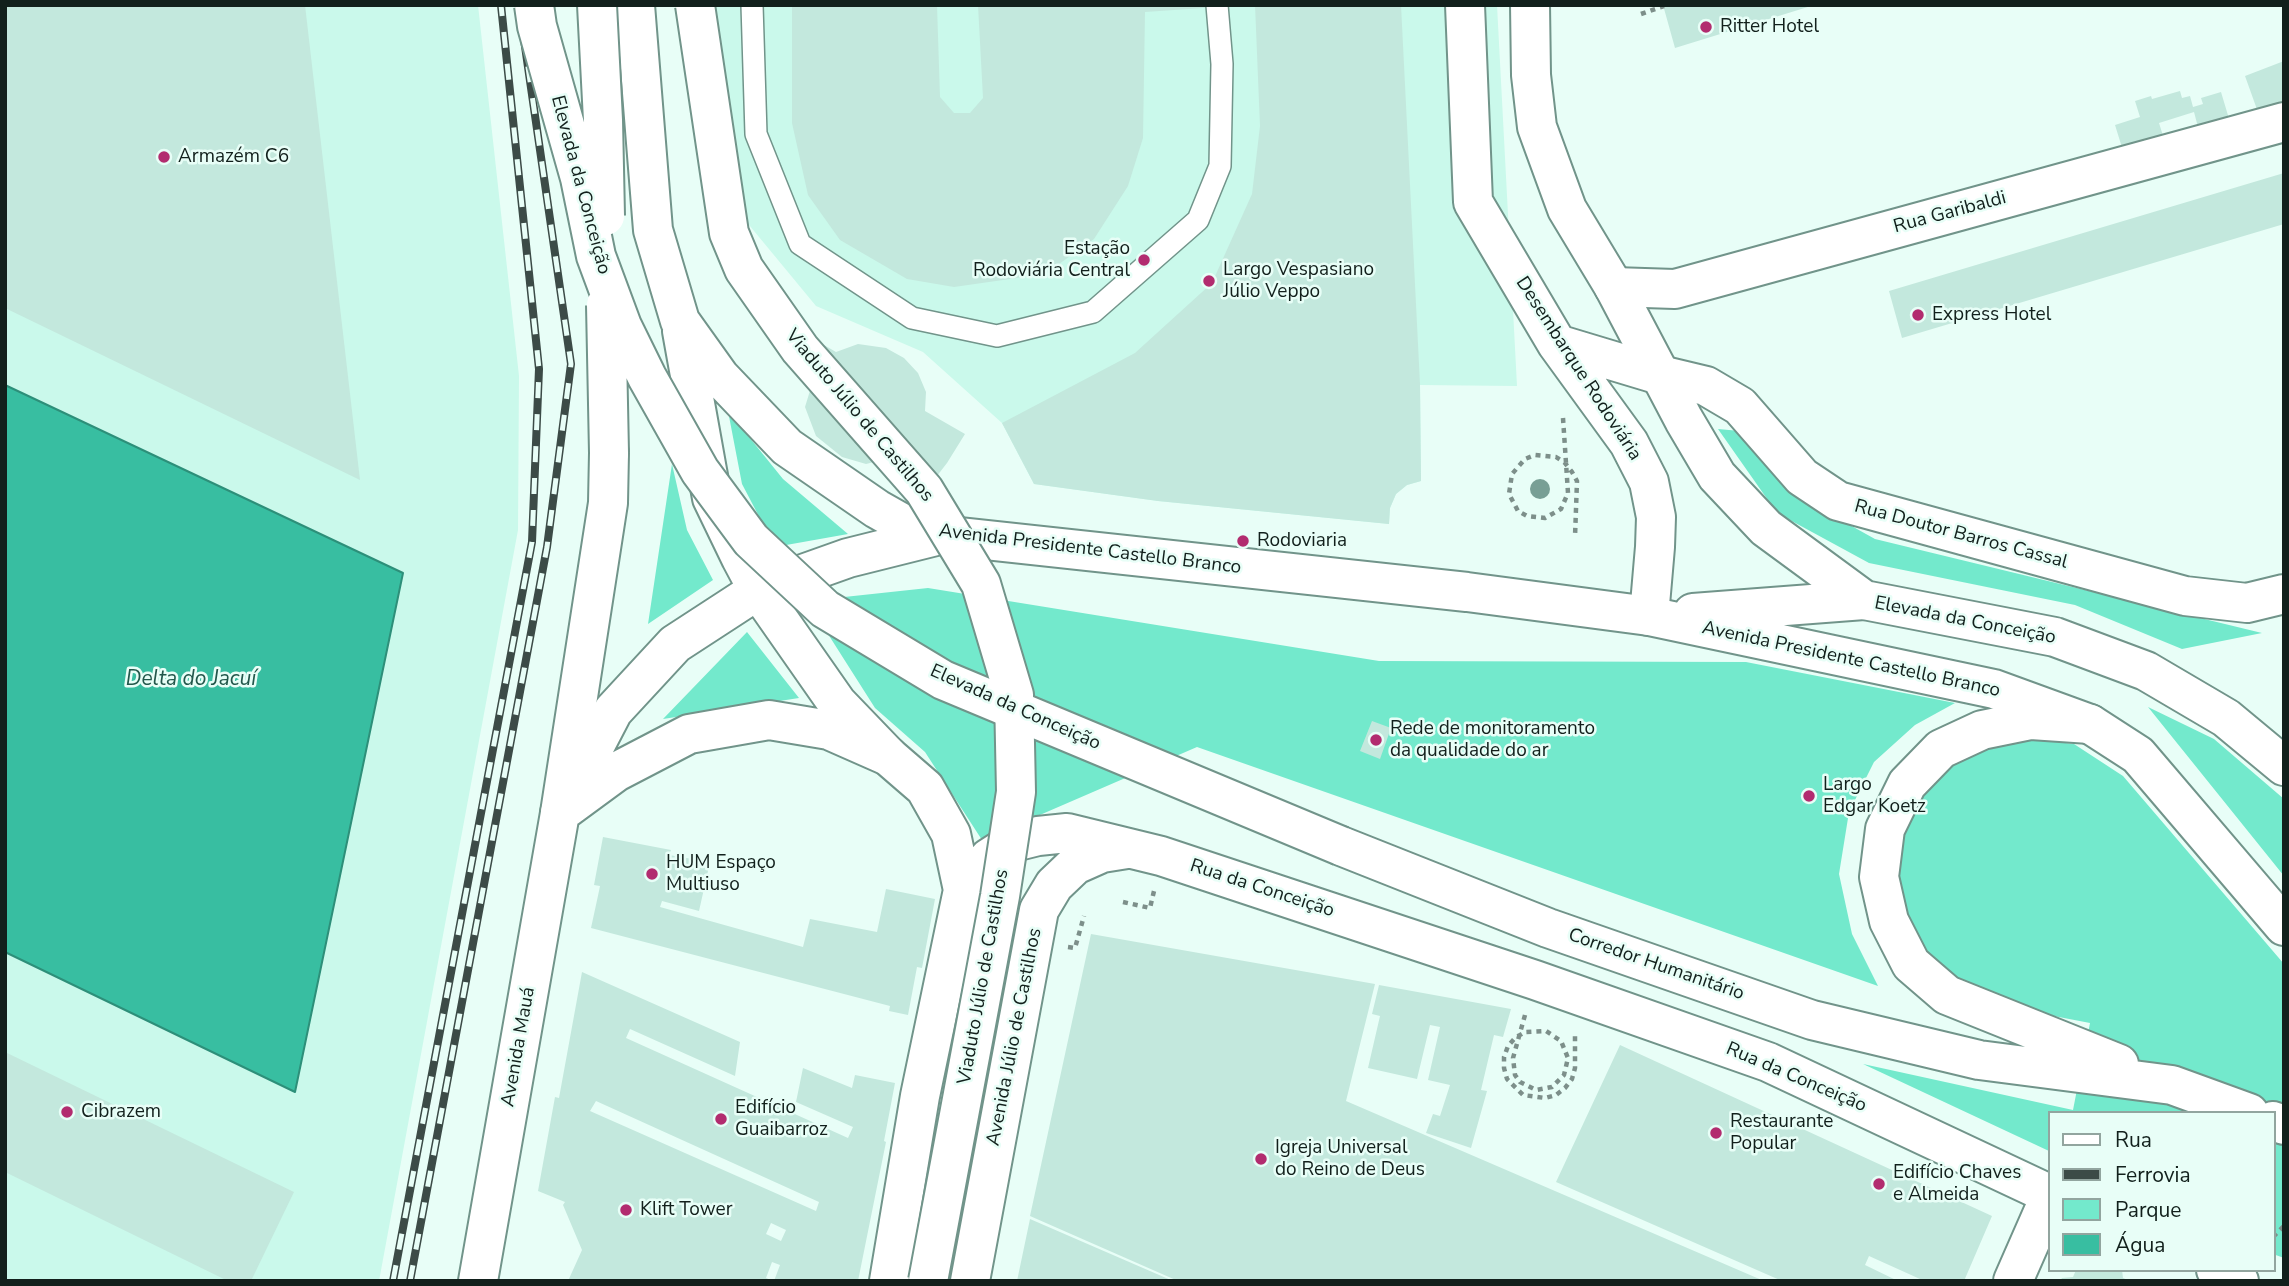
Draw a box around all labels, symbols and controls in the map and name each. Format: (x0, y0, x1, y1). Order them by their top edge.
place label: Ritter Hotel (1720, 16, 1819, 38)
marker: Ritter Hotel (1698, 19, 1714, 35)
street label: Elevada da Conceição (545, 93, 615, 277)
place label: Armazém C6 (178, 146, 289, 168)
marker: Armazém C6 (156, 149, 172, 165)
street label: Rua Garibaldi (1891, 187, 2009, 239)
place label: Estação Rodoviária Central (973, 238, 1130, 282)
marker: Estação Rodoviária Central (1136, 252, 1152, 268)
place label: Largo Vespasiano Júlio Veppo (1223, 259, 1374, 303)
marker: Largo Vespasiano Júlio Veppo (1201, 273, 1217, 289)
street label: Desembarque Rodoviária (1510, 273, 1646, 465)
place label: Express Hotel (1932, 304, 2051, 326)
marker: Express Hotel (1910, 307, 1926, 323)
street label: Viaduto Júlio de Castilhos (780, 325, 938, 507)
street label: Rua Doutor Barros Cassal (1852, 496, 2070, 574)
street label: Avenida Presidente Castello Branco (938, 520, 1242, 580)
place label: Rodoviaria (1257, 530, 1347, 552)
marker: Rodoviaria (1235, 533, 1251, 549)
street label: Elevada da Conceição (1872, 592, 2058, 650)
street label: Avenida Presidente Castello Branco (1700, 617, 2002, 703)
street label: Elevada da Conceição (926, 660, 1104, 756)
water label: Delta do Jacuí (126, 667, 256, 693)
place label: Rede de monitoramento da qualidade do ar (1390, 718, 1595, 762)
marker: Rede de monitoramento da qualidade do ar (1368, 732, 1384, 748)
place label: Largo Edgar Koetz (1823, 774, 1926, 818)
marker: Largo Edgar Koetz (1801, 788, 1817, 804)
place label: HUM Espaço Multiuso (666, 852, 776, 896)
street label: Rua da Conceição (1187, 855, 1337, 923)
marker: HUM Espaço Multiuso (644, 866, 660, 882)
street label: Viaduto Júlio de Castilhos (954, 867, 1014, 1087)
street label: Corredor Humanitário (1565, 924, 1747, 1006)
street label: Avenida Júlio de Castilhos (983, 926, 1047, 1148)
street label: Avenida Mauá (497, 985, 541, 1109)
street label: Rua da Conceição (1722, 1038, 1870, 1118)
place label: Edifício Guaibarroz (735, 1097, 828, 1141)
place label: Cibrazem (81, 1101, 161, 1123)
marker: Cibrazem (59, 1104, 75, 1120)
marker: Edifício Guaibarroz (713, 1111, 729, 1127)
place label: Restaurante Popular (1730, 1111, 1833, 1155)
legend (2048, 1111, 2275, 1272)
marker: Restaurante Popular (1708, 1125, 1724, 1141)
text: Rua (2115, 1126, 2152, 1154)
place label: Igreja Universal do Reino de Deus (1275, 1137, 1425, 1181)
marker: Igreja Universal do Reino de Deus (1253, 1151, 1269, 1167)
text: Ferrovia (2115, 1161, 2191, 1189)
place label: Edifício Chaves e Almeida (1893, 1162, 2021, 1206)
marker: Edifício Chaves e Almeida (1871, 1176, 1887, 1192)
text: Parque (2115, 1196, 2182, 1224)
place label: Klift Tower (640, 1199, 732, 1221)
marker: Klift Tower (618, 1202, 634, 1218)
text: Água (2115, 1231, 2165, 1259)

